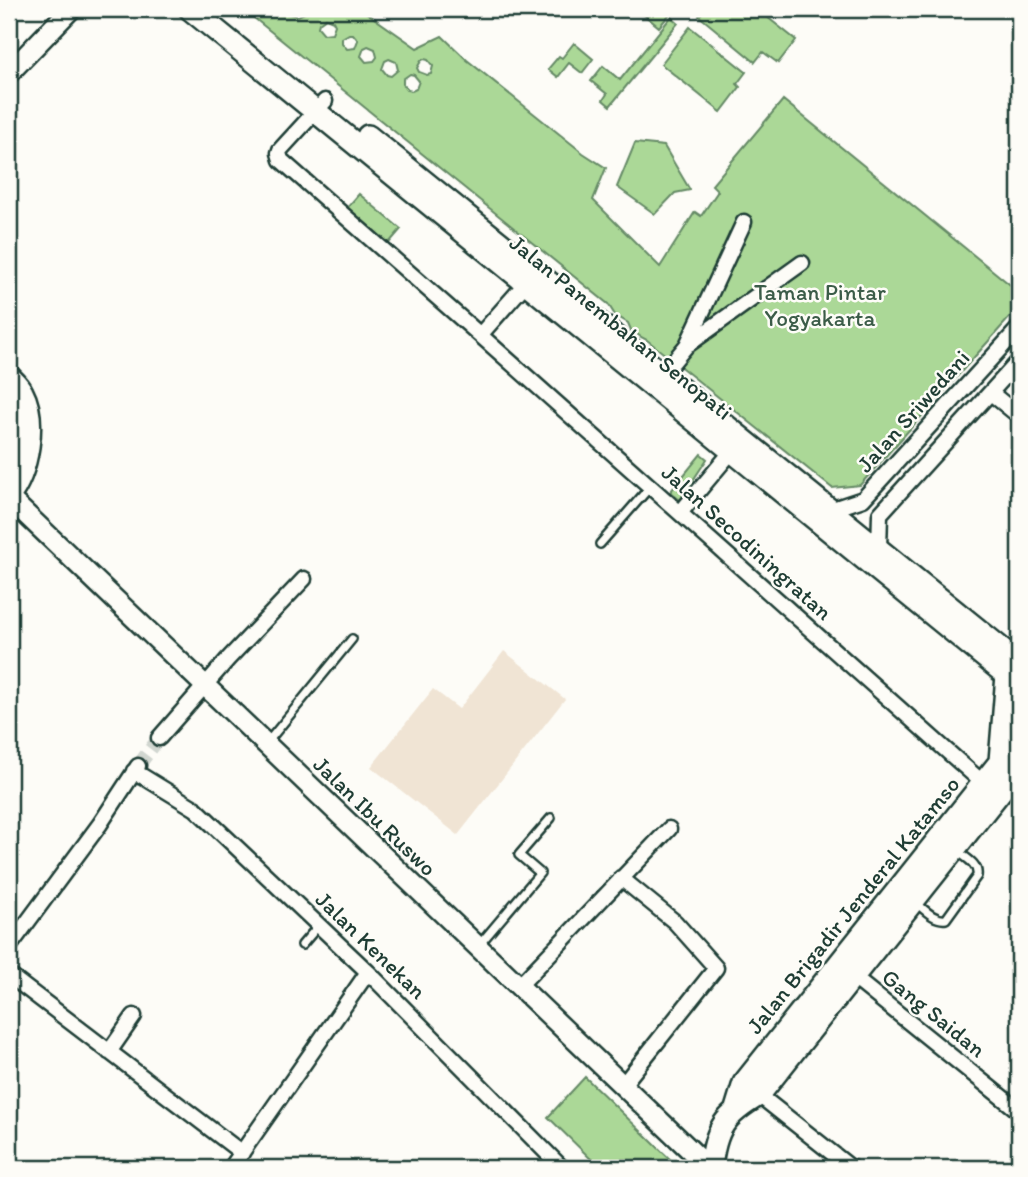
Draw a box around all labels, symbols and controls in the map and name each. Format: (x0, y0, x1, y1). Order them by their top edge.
street label: Jalan Panembahan Senopati (504, 228, 738, 426)
park label: Taman Pintar Yogyakarta (754, 278, 886, 332)
street label: Jalan Sriwedani (851, 344, 975, 478)
street label: Jalan Secodiningratan (656, 458, 838, 626)
street label: Jalan Ibu Ruswo (307, 750, 443, 882)
street label: Jalan Brigadir Jenderal Katamso (740, 771, 966, 1039)
street label: Jalan Kenekan (310, 885, 432, 1005)
street label: Gang Saidan (877, 963, 991, 1063)

